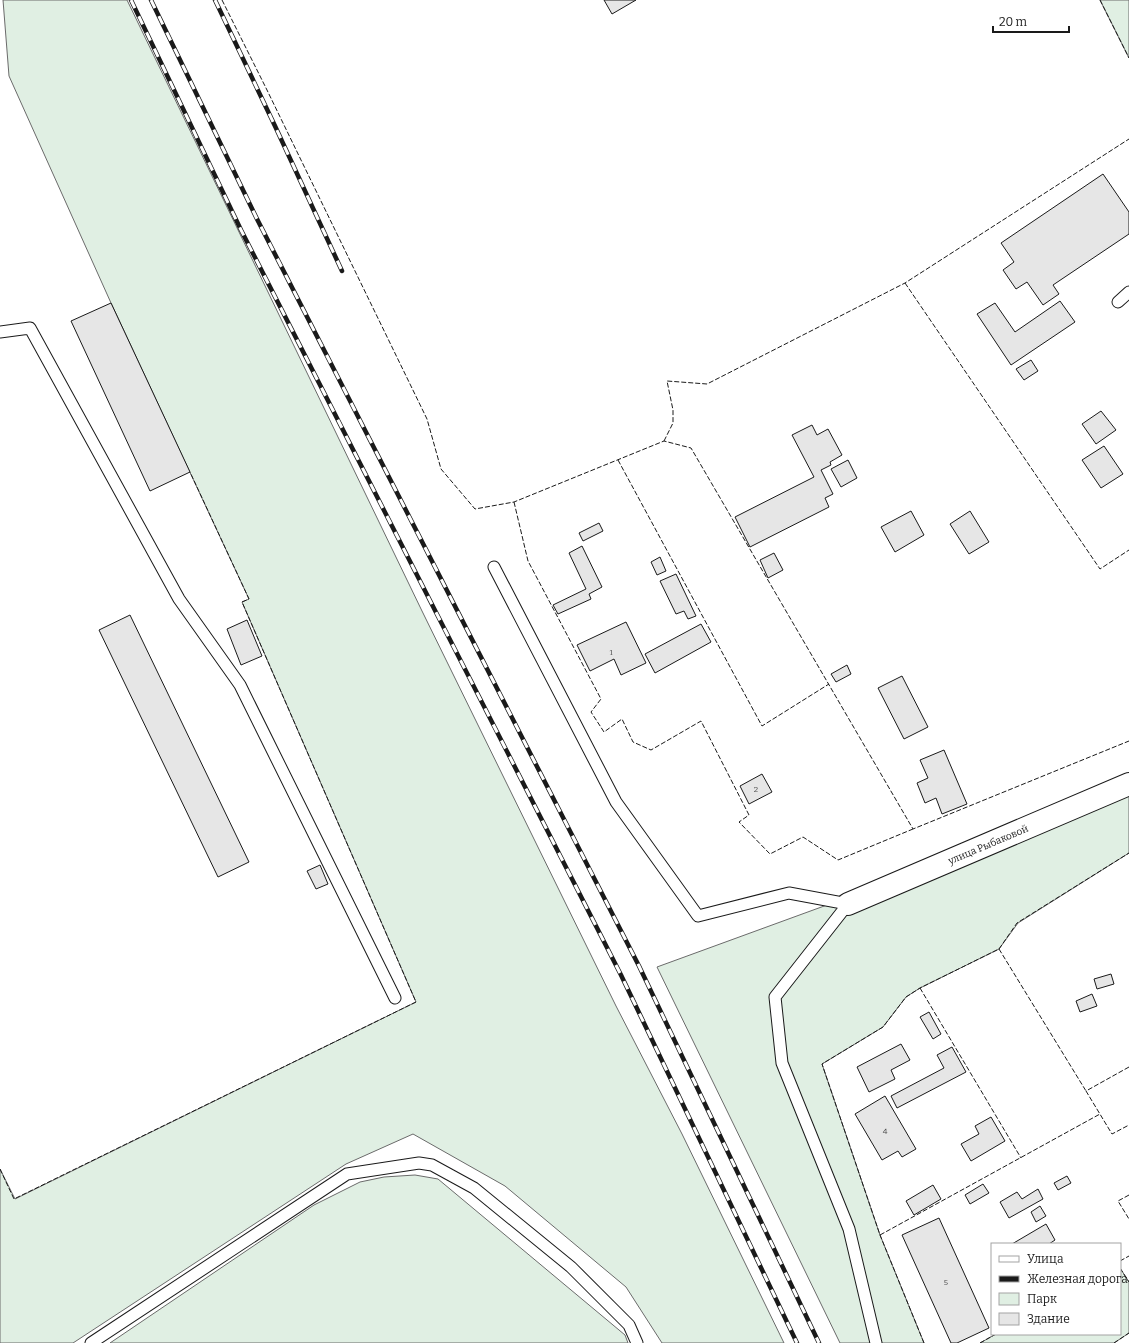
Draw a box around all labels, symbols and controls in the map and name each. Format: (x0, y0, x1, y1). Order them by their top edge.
scale bar (993, 8, 1069, 34)
text: 20 m (999, 15, 1028, 29)
house number: 1 (609, 648, 613, 657)
house number: 2 (754, 785, 758, 794)
street label: улица Рыбаковой (945, 822, 1031, 868)
house number: 4 (883, 1127, 888, 1136)
legend (991, 1243, 1121, 1335)
text: Улица (1027, 1252, 1064, 1266)
text: Железная дорога (1027, 1272, 1128, 1286)
house number: 5 (944, 1278, 948, 1287)
text: Парк (1027, 1292, 1057, 1306)
text: Здание (1027, 1312, 1070, 1326)

